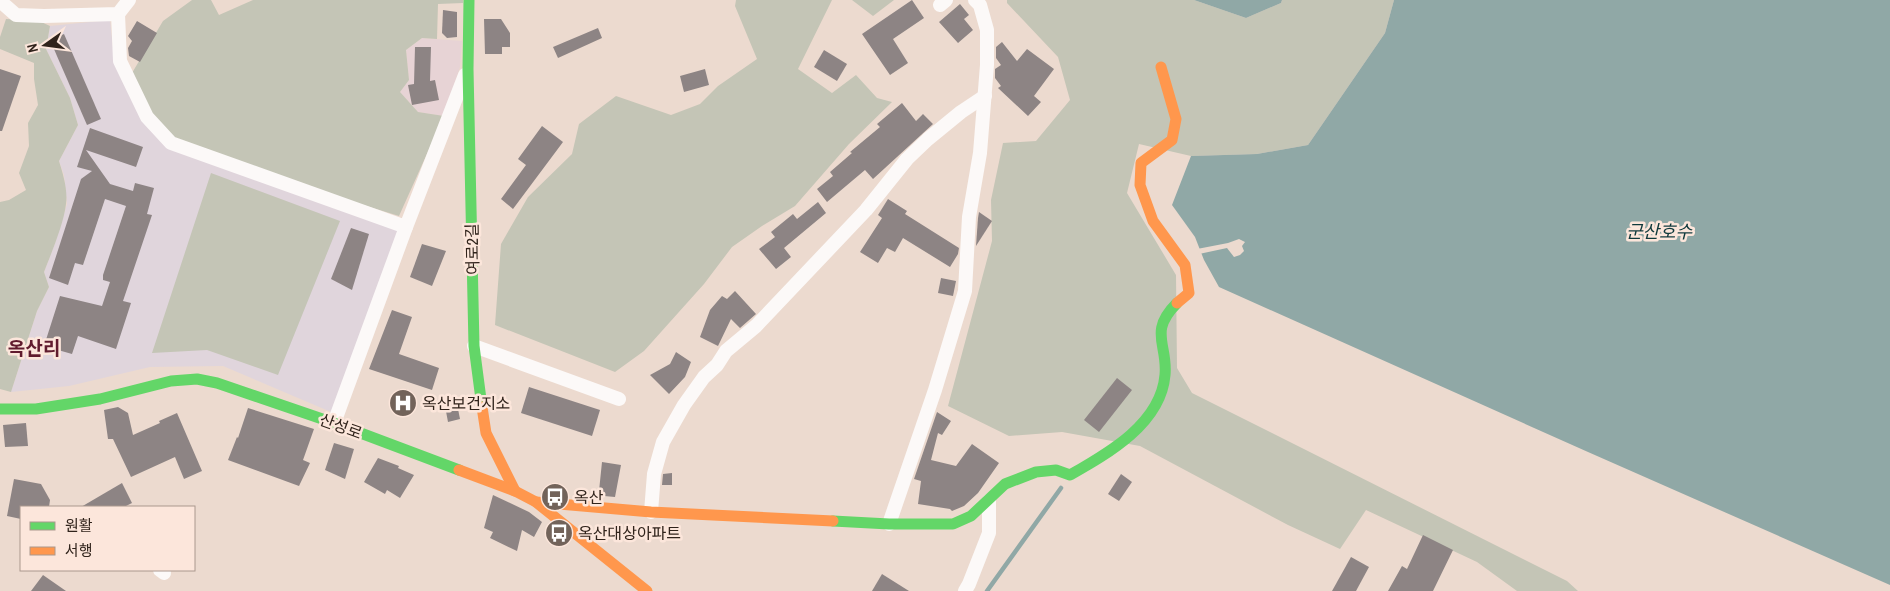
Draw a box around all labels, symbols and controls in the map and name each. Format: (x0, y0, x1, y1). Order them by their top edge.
north arrow (20, 20, 70, 70)
text: N (23, 42, 42, 54)
water label: 군산호수 (1626, 219, 1694, 244)
street label: 여로2길 (461, 223, 483, 275)
district label: 옥산리 (8, 335, 60, 361)
hospital icon: 옥산보건지소 (388, 388, 418, 418)
place label: 옥산보건지소 (422, 392, 510, 414)
street label: 산성로 (316, 408, 366, 444)
bus stop icon: 옥산 (540, 482, 570, 512)
place label: 옥산 (574, 486, 604, 508)
legend (20, 506, 195, 571)
text: 원활 (65, 515, 93, 536)
bus stop icon: 옥산대상아파트 (544, 518, 574, 548)
place label: 옥산대상아파트 (578, 522, 681, 544)
text: 서행 (65, 540, 93, 561)

